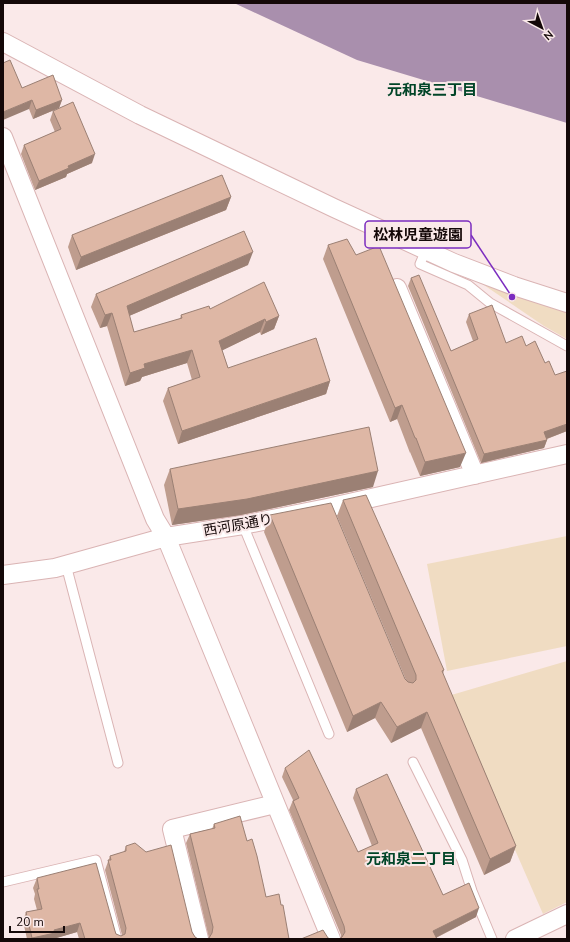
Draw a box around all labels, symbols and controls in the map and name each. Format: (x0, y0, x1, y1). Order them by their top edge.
north arrow (522, 8, 562, 48)
text: N (540, 27, 556, 44)
district label: 元和泉三丁目 (387, 80, 477, 100)
callout: 松林児童遊園 (365, 221, 471, 248)
text: 松林児童遊園 (373, 225, 463, 245)
street label: 西河原通り (202, 510, 274, 540)
district label: 元和泉二丁目 (366, 849, 456, 869)
scale bar (10, 908, 64, 934)
text: 20 m (16, 914, 44, 930)

